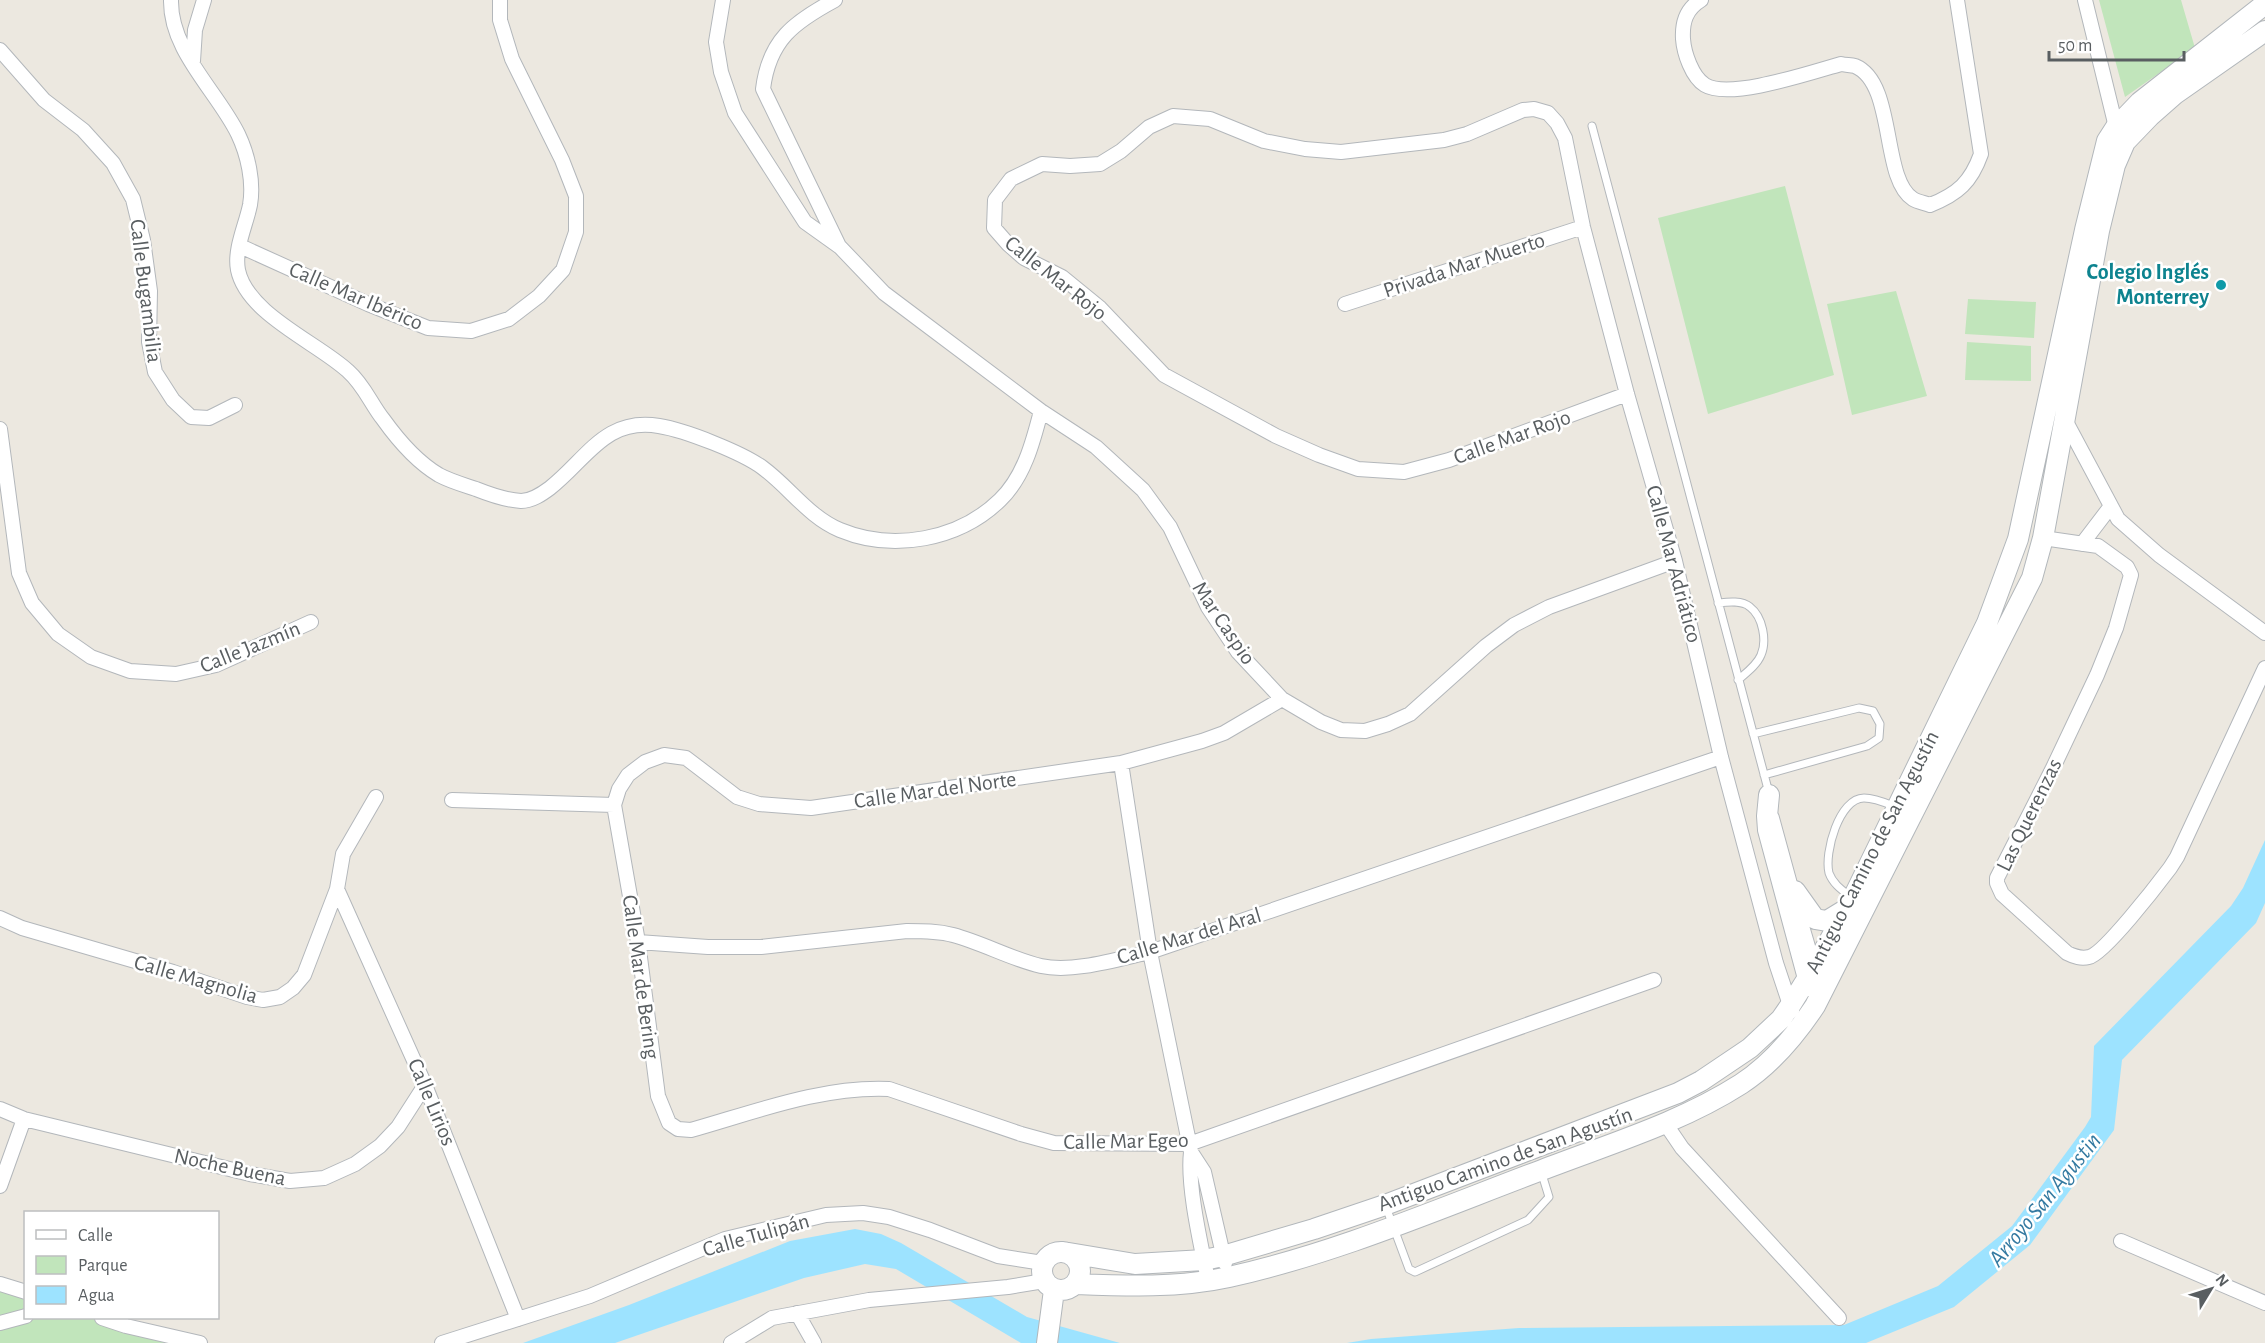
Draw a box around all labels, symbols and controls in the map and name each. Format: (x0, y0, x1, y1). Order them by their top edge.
scale bar (2049, 24, 2184, 62)
text: 50 m (2058, 37, 2092, 55)
street label: Calle Bugambilia (126, 218, 166, 364)
street label: Privada Mar Muerto (1380, 228, 1548, 302)
street label: Calle Mar Rojo (1001, 231, 1111, 325)
street label: Calle Mar Ibérico (286, 258, 426, 334)
place label: Colegio Inglés Monterrey (2087, 261, 2209, 309)
marker: Colegio Inglés Monterrey (2214, 278, 2228, 292)
street label: Calle Mar Rojo (1450, 406, 1574, 468)
street label: Calle Mar Adriático (1642, 483, 1706, 645)
street label: Mar Caspio (1188, 578, 1260, 668)
street label: Calle Jazmín (197, 617, 303, 677)
street label: Antiguo Camino de San Agustín (1801, 727, 1943, 977)
street label: Las Querenzas (1992, 755, 2066, 875)
street label: Calle Mar del Norte (852, 768, 1018, 812)
street label: Calle Mar de Bering (619, 894, 663, 1061)
street label: Calle Mar del Aral (1114, 904, 1264, 968)
street label: Calle Magnolia (132, 951, 260, 1007)
street label: Calle Lirios (404, 1055, 460, 1149)
street label: Antiguo Camino de San Agustín (1375, 1103, 1635, 1215)
street label: Calle Mar Egeo (1063, 1129, 1189, 1153)
water label: Arroyo San Agustin (1984, 1129, 2106, 1272)
street label: Noche Buena (172, 1144, 288, 1190)
street label: Calle Tulipán (700, 1209, 812, 1261)
legend (24, 1211, 219, 1319)
text: Calle (78, 1227, 113, 1245)
text: Parque (78, 1257, 127, 1275)
north arrow (2181, 1259, 2241, 1319)
text: N (2212, 1271, 2232, 1290)
text: Agua (78, 1287, 115, 1305)

